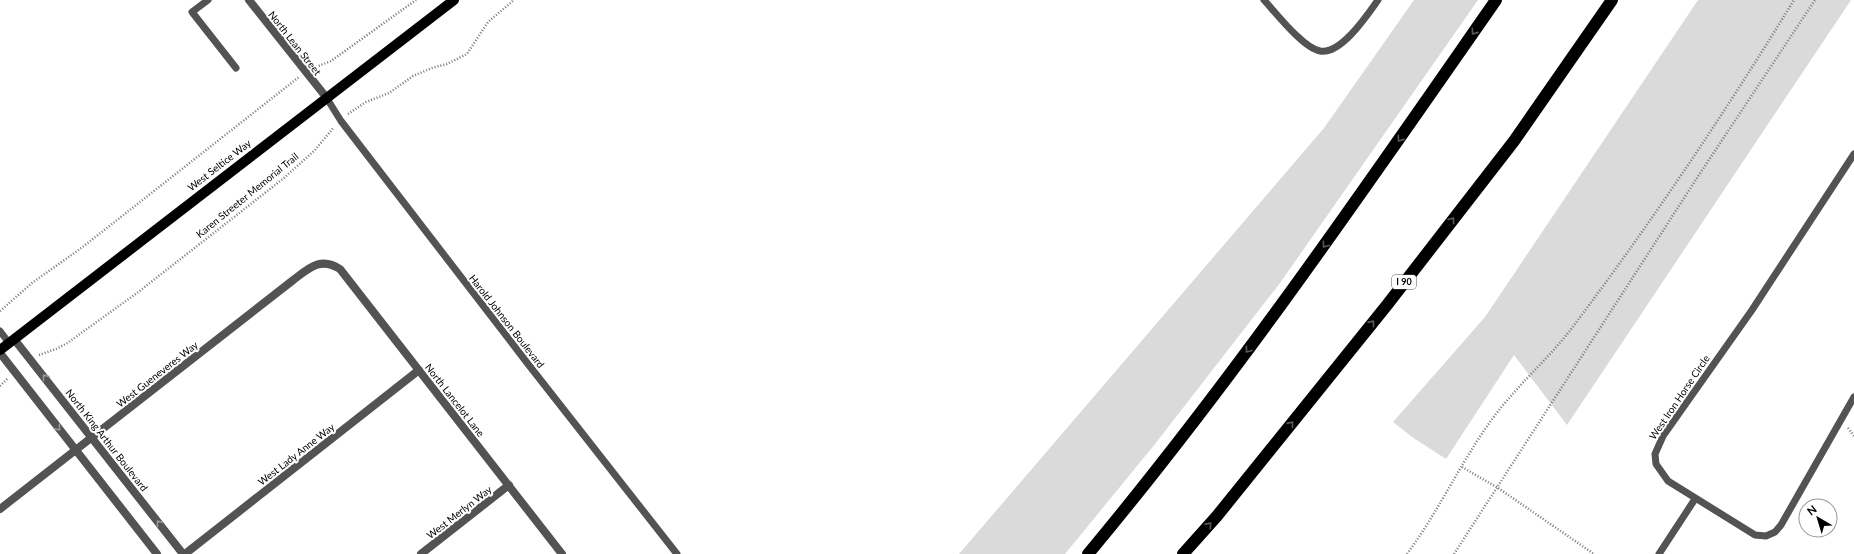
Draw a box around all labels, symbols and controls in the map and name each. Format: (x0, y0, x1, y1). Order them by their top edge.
street label: North Lean Street (266, 9, 324, 78)
one-way arrow (1471, 28, 1479, 35)
one-way arrow (1398, 134, 1405, 141)
street label: West Seltice Way (185, 136, 254, 193)
street label: Karen Streeter Memorial Trail (193, 150, 301, 240)
one-way arrow (1448, 218, 1455, 225)
one-way arrow (1322, 240, 1329, 247)
street label: Harold Johnson Boulevard (467, 272, 547, 370)
road number: I 90 (1392, 275, 1416, 289)
one-way arrow (1368, 320, 1375, 327)
street label: West Gueneveres Way (114, 338, 201, 409)
one-way arrow (1246, 345, 1253, 352)
street label: West Iron Horse Circle (1646, 352, 1712, 442)
street label: North Lancelot Lane (423, 361, 487, 439)
one-way arrow (42, 374, 49, 381)
street label: North King Arthur Boulevard (64, 387, 150, 493)
street label: West Lady Anne Way (255, 420, 337, 488)
one-way arrow (1286, 422, 1293, 429)
one-way arrow (54, 424, 61, 431)
street label: West Merlyn Way (424, 482, 494, 541)
north arrow (1798, 498, 1838, 538)
text: N (1804, 502, 1819, 517)
one-way arrow (157, 521, 164, 528)
one-way arrow (1204, 522, 1212, 530)

